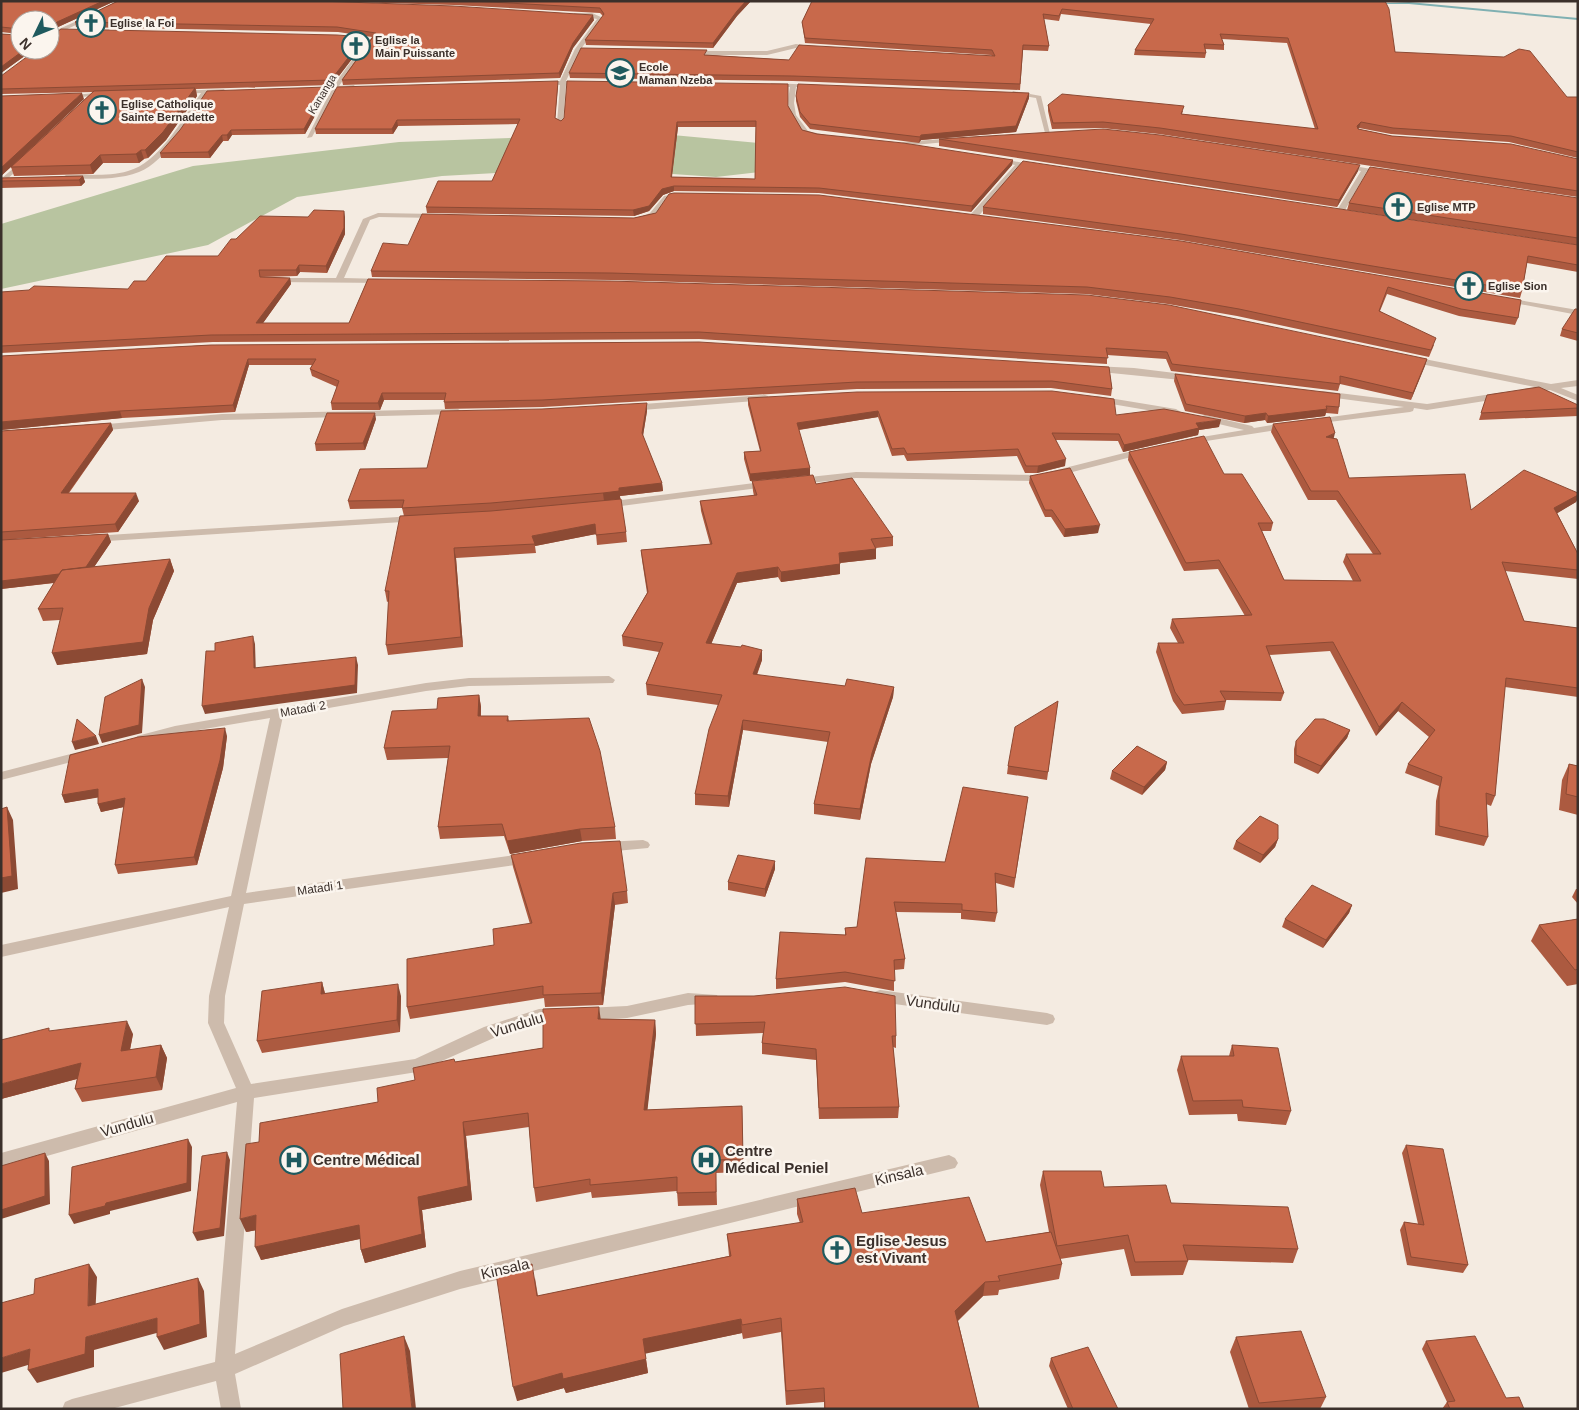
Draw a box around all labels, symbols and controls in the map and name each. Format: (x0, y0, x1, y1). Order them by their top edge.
church icon: Eglise la Foi (76, 8, 106, 38)
north arrow (10, 10, 60, 60)
place label: Eglise la Foi (110, 17, 174, 29)
church icon: Eglise la Main Puissante (341, 31, 371, 61)
place label: Eglise la Main Puissante (375, 34, 455, 59)
text: N (16, 35, 35, 53)
school or university icon: Ecole Maman Nzeba (605, 58, 635, 88)
place label: Ecole Maman Nzeba (639, 61, 713, 86)
street label: Kananga (306, 71, 339, 116)
church icon: Eglise Catholique Sainte Bernadette (87, 95, 117, 125)
place label: Eglise Catholique Sainte Bernadette (121, 98, 215, 123)
church icon: Eglise MTP (1383, 192, 1413, 222)
place label: Eglise MTP (1417, 201, 1476, 213)
church icon: Eglise Sion (1454, 271, 1484, 301)
place label: Eglise Sion (1488, 280, 1548, 292)
street label: Matadi 2 (279, 698, 327, 720)
street label: Matadi 1 (296, 878, 344, 898)
street label: Vundulu (905, 991, 961, 1016)
street label: Vundulu (488, 1008, 545, 1041)
street label: Vundulu (98, 1109, 155, 1140)
place label: Centre Médical Peniel (725, 1142, 828, 1176)
hospital icon: Centre Médical (279, 1145, 309, 1175)
hospital icon: Centre Médical Peniel (691, 1145, 721, 1175)
place label: Centre Médical (313, 1151, 420, 1168)
street label: Kinsala (873, 1161, 925, 1188)
place label: Eglise Jesus est Vivant (856, 1232, 947, 1266)
church icon: Eglise Jesus est Vivant (822, 1235, 852, 1265)
street label: Kinsala (479, 1255, 531, 1282)

